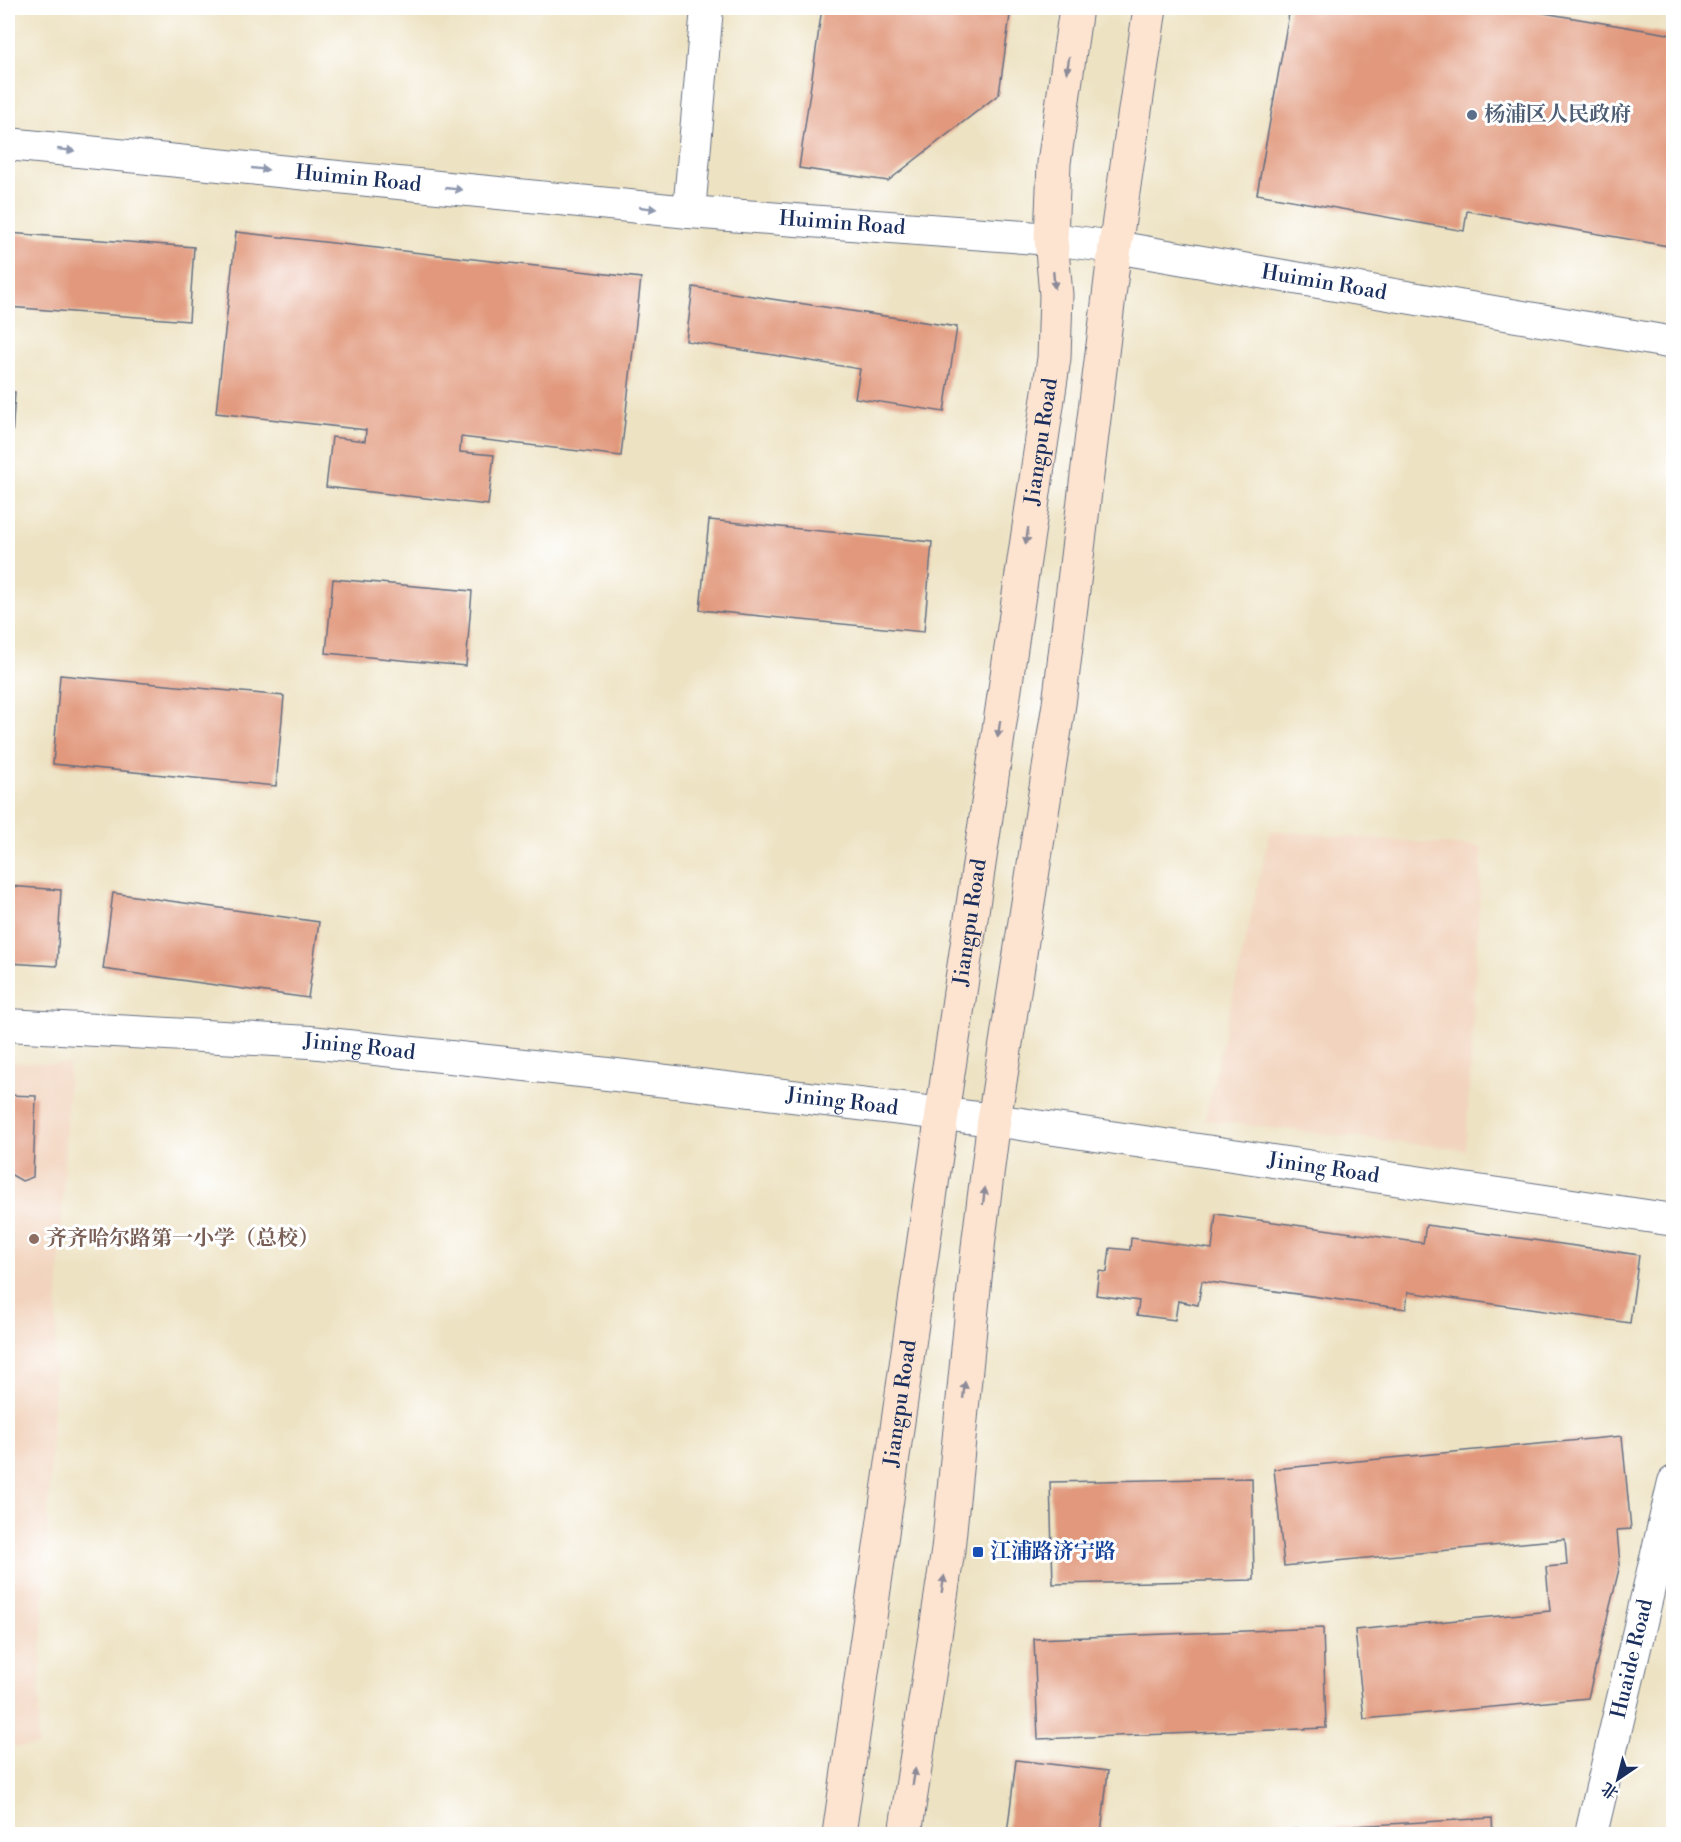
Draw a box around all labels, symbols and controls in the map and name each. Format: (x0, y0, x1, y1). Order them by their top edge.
one-way arrow (1063, 56, 1072, 75)
place label: 杨浦区人民政府 (1484, 102, 1631, 128)
marker: 杨浦区人民政府 (1465, 108, 1479, 122)
one-way arrow (56, 145, 75, 155)
street label: Huimin Road (294, 160, 423, 198)
one-way arrow (250, 164, 269, 174)
one-way arrow (444, 184, 463, 194)
one-way arrow (638, 203, 657, 213)
street label: Huimin Road (778, 206, 906, 241)
street label: Huimin Road (1259, 259, 1389, 306)
one-way arrow (1049, 271, 1059, 290)
street label: Jiangpu Road (1019, 376, 1064, 508)
one-way arrow (1023, 527, 1032, 546)
one-way arrow (994, 720, 1003, 739)
street label: Jiangpu Road (948, 857, 993, 989)
street label: Jining Road (302, 1029, 417, 1066)
street label: Jining Road (784, 1082, 900, 1121)
street label: Jining Road (1265, 1147, 1381, 1190)
one-way arrow (980, 1186, 989, 1205)
place label: 齐齐哈尔路第一小学（总校） (46, 1226, 319, 1252)
marker: 齐齐哈尔路第一小学（总校） (27, 1232, 41, 1246)
street label: Jiangpu Road (879, 1338, 923, 1470)
one-way arrow (959, 1380, 969, 1399)
place label: 江浦路济宁路 (990, 1539, 1116, 1565)
marker: 江浦路济宁路 (971, 1545, 985, 1559)
one-way arrow (938, 1574, 947, 1593)
street label: Huaide Road (1606, 1596, 1659, 1721)
north arrow (1588, 1749, 1648, 1809)
one-way arrow (910, 1767, 919, 1786)
text: 北 (1598, 1778, 1622, 1803)

